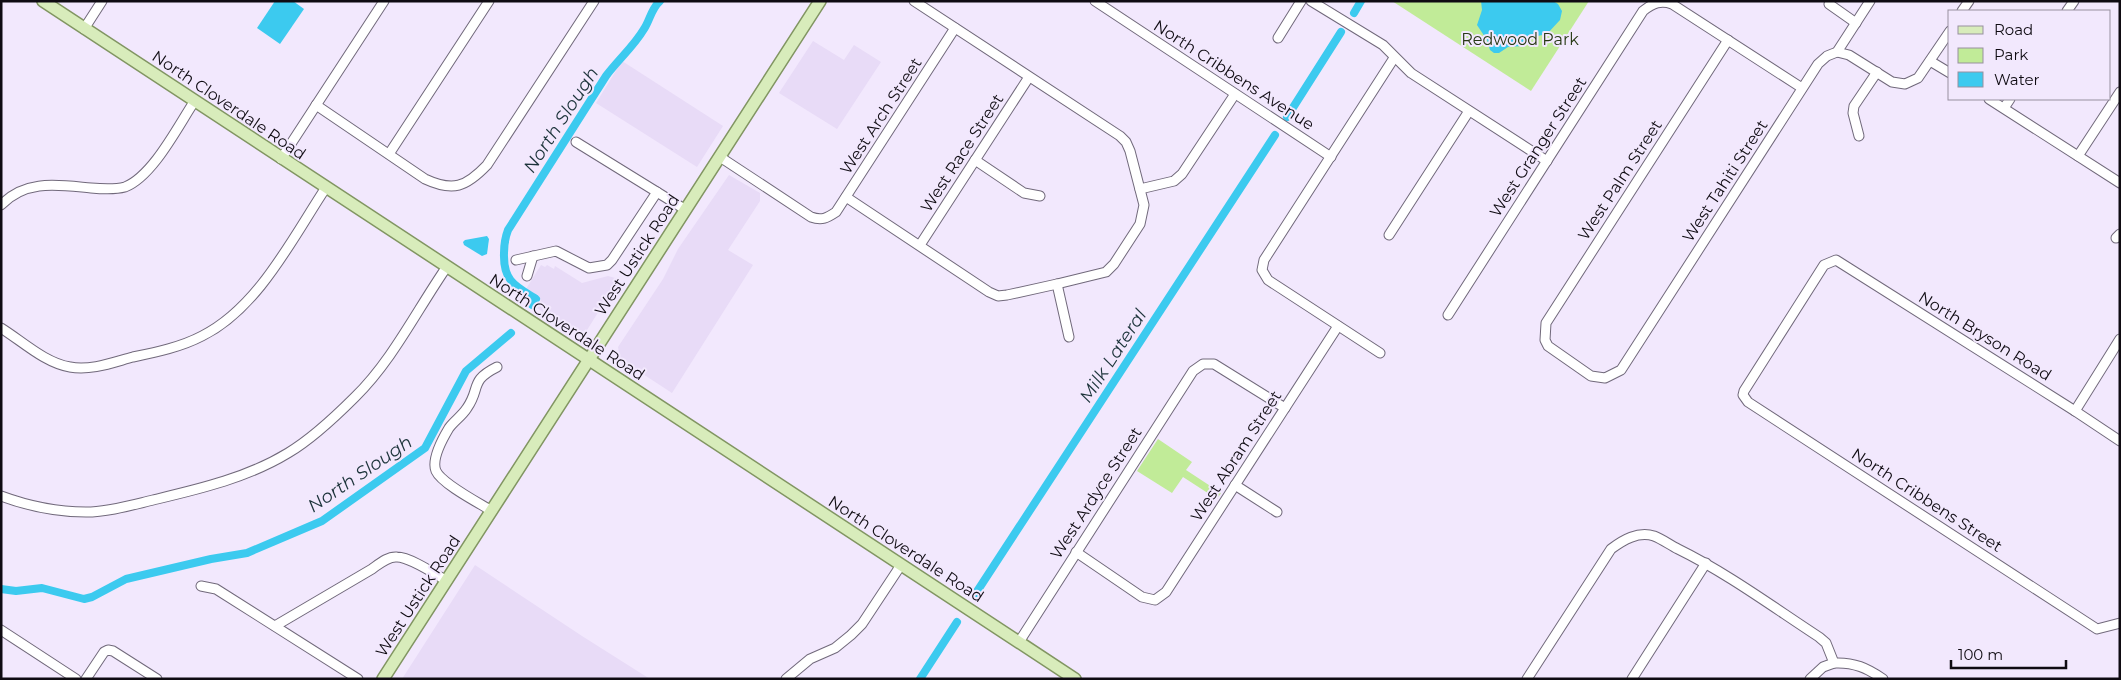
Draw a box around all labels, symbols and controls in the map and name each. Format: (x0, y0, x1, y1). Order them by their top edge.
legend (1948, 10, 2111, 100)
street label: North Cribbens Avenue (1150, 16, 1318, 134)
text: Road (1994, 20, 2033, 39)
park label: Redwood Park (1461, 30, 1579, 49)
text: Park (1994, 45, 2028, 64)
street label: North Cloverdale Road (149, 46, 309, 164)
street label: West Arch Street (836, 54, 926, 178)
water label: North Slough (519, 63, 603, 177)
text: Water (1994, 70, 2040, 89)
street label: West Granger Street (1486, 73, 1591, 221)
street label: West Race Street (917, 90, 1008, 216)
street label: West Palm Street (1574, 116, 1666, 244)
street label: West Tahiti Street (1678, 116, 1772, 246)
street label: West Ustick Road (591, 191, 683, 319)
street label: North Cloverdale Road (486, 270, 648, 384)
street label: North Bryson Road (1915, 287, 2055, 385)
water label: Milk Lateral (1075, 305, 1151, 407)
street label: West Abram Street (1187, 387, 1286, 525)
street label: West Ardyce Street (1046, 423, 1146, 562)
water label: North Slough (304, 431, 416, 517)
street label: North Cribbens Street (1848, 444, 2006, 556)
street label: North Cloverdale Road (825, 492, 987, 606)
street label: West Ustick Road (372, 532, 464, 660)
scale bar (1951, 638, 2066, 670)
text: 100 m (1958, 645, 2003, 664)

